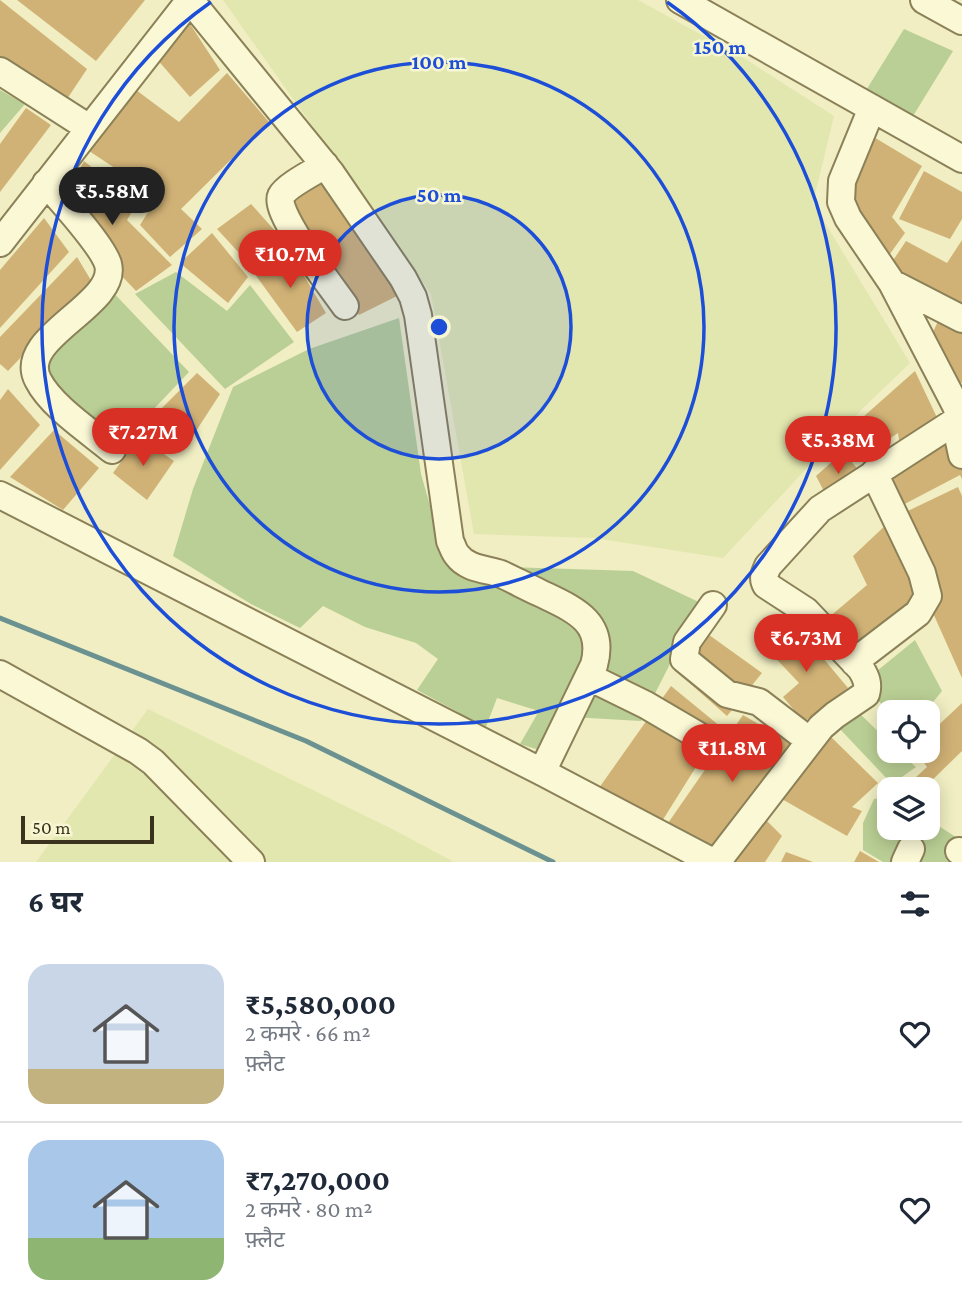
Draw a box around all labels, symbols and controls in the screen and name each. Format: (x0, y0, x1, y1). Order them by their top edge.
text: 150 m (694, 35, 747, 59)
text: 100 m (411, 50, 467, 74)
pin: ₹5.58M (55, 168, 169, 227)
text: ₹5.58M (75, 177, 149, 203)
text: 50 m (417, 183, 462, 207)
pin: ₹10.7M (233, 230, 347, 290)
text: ₹10.7M (255, 240, 325, 266)
centre of rings (427, 315, 451, 339)
pin: ₹7.27M (86, 408, 200, 468)
pin: ₹5.38M (781, 416, 895, 476)
text: ₹7.27M (108, 418, 178, 444)
text: ₹5.38M (801, 426, 875, 452)
pin: ₹6.73M (749, 614, 863, 674)
text: ₹6.73M (770, 624, 842, 650)
map controls (877, 700, 940, 840)
button: locate (877, 700, 940, 763)
pin: ₹11.8M (675, 724, 789, 784)
text: ₹11.8M (697, 734, 767, 760)
button: layers (877, 777, 940, 840)
scale bar (21, 813, 154, 845)
text: 50 m (32, 817, 71, 838)
text: 6 घर (28, 885, 83, 918)
icon: filters (896, 885, 934, 923)
text: ₹5,580,000 (245, 987, 396, 1020)
icon: home (84, 992, 168, 1076)
icon: heart (896, 1015, 934, 1053)
text: 2 कमरे · 66 m² (245, 1020, 370, 1046)
text: फ़्लैट (245, 1050, 285, 1076)
text: ₹7,270,000 (245, 1163, 390, 1196)
icon: home (84, 1168, 168, 1252)
icon: heart (896, 1191, 934, 1229)
text: 2 कमरे · 80 m² (245, 1196, 372, 1222)
text: फ़्लैट (245, 1226, 285, 1252)

